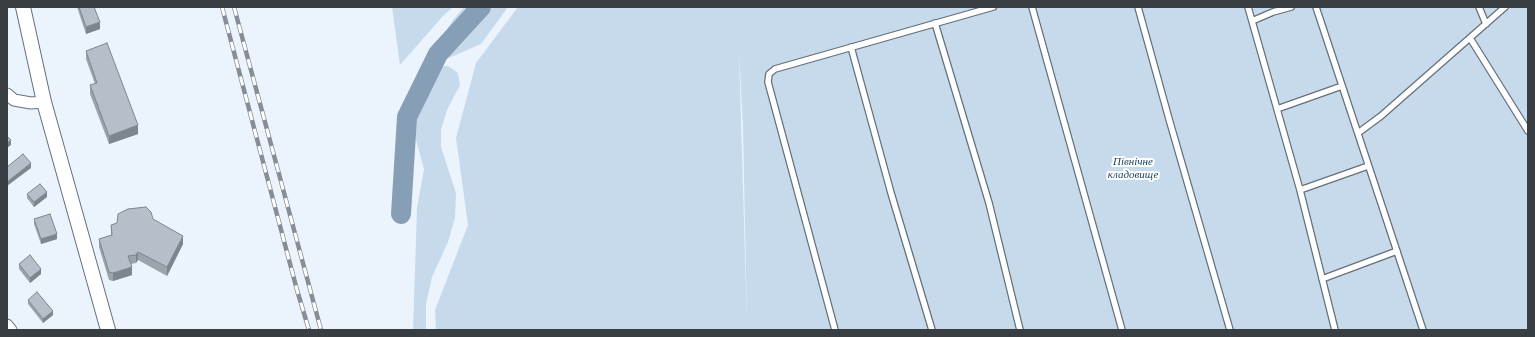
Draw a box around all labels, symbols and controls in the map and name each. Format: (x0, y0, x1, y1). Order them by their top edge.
park label: Північне кладовище (1108, 155, 1158, 181)

